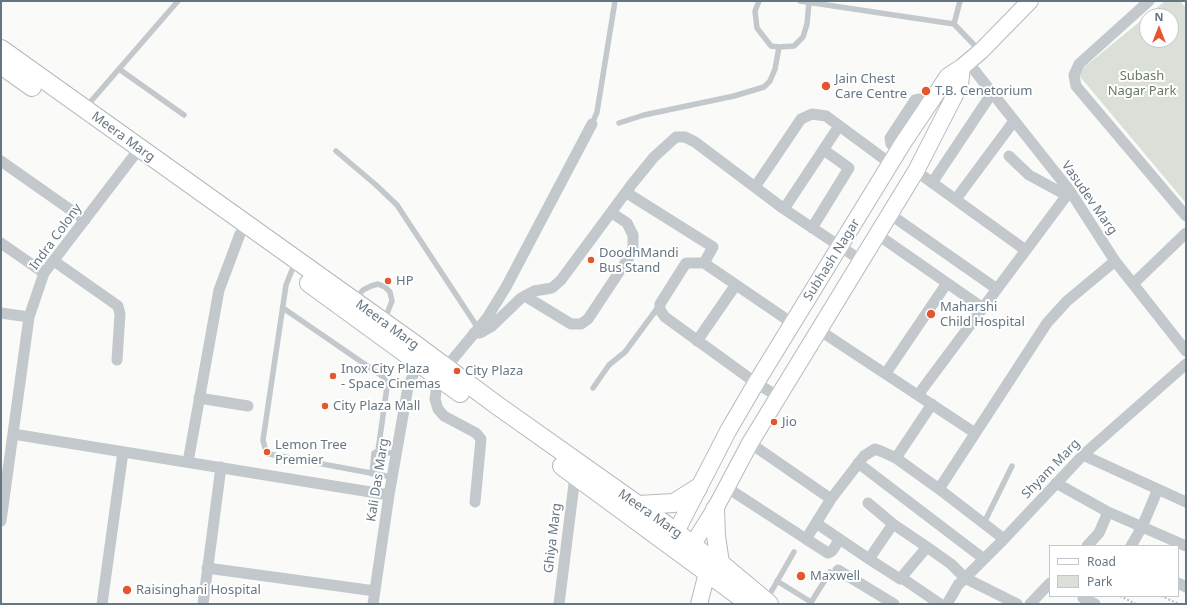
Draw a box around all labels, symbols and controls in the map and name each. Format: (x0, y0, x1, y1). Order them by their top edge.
north arrow (1139, 8, 1179, 48)
text: N (1155, 9, 1163, 24)
park label: Subash Nagar Park (1108, 68, 1176, 99)
place label: Jain Chest Care Centre (835, 71, 907, 102)
marker: Jain Chest Care Centre (820, 80, 832, 92)
place label: T.B. Cenetorium (935, 83, 1032, 99)
marker: T.B. Cenetorium (920, 85, 932, 97)
street label: Meera Marg (88, 109, 158, 165)
street label: Vasudev Marg (1058, 158, 1120, 238)
street label: Indra Colony (27, 201, 85, 273)
street label: Subhash Nagar (800, 216, 864, 304)
place label: DoodhMandi Bus Stand (599, 245, 679, 276)
marker: DoodhMandi Bus Stand (586, 255, 596, 265)
place label: HP (396, 273, 413, 289)
marker: HP (383, 276, 393, 286)
street label: Meera Marg (352, 297, 422, 353)
place label: Maharshi Child Hospital (940, 299, 1025, 330)
marker: Maharshi Child Hospital (925, 308, 937, 320)
place label: Inox City Plaza - Space Cinemas (341, 361, 441, 392)
place label: City Plaza (465, 363, 523, 379)
marker: City Plaza (452, 366, 462, 376)
marker: Inox City Plaza - Space Cinemas (328, 371, 338, 381)
place label: City Plaza Mall (333, 398, 420, 414)
marker: City Plaza Mall (320, 401, 330, 411)
place label: Jio (782, 414, 797, 430)
marker: Jio (769, 417, 779, 427)
street label: Shyam Marg (1019, 436, 1083, 502)
place label: Lemon Tree Premier (275, 437, 347, 468)
street label: Kali Das Marg (364, 437, 392, 523)
marker: Lemon Tree Premier (262, 447, 272, 457)
street label: Meera Marg (615, 486, 685, 542)
street label: Ghiya Marg (541, 502, 565, 574)
legend (1049, 545, 1179, 597)
text: Road (1087, 553, 1116, 570)
place label: Maxwell (810, 568, 860, 584)
marker: Maxwell (795, 570, 807, 582)
text: Park (1087, 573, 1112, 590)
place label: Raisinghani Hospital (136, 582, 261, 598)
marker: Raisinghani Hospital (121, 584, 133, 596)

